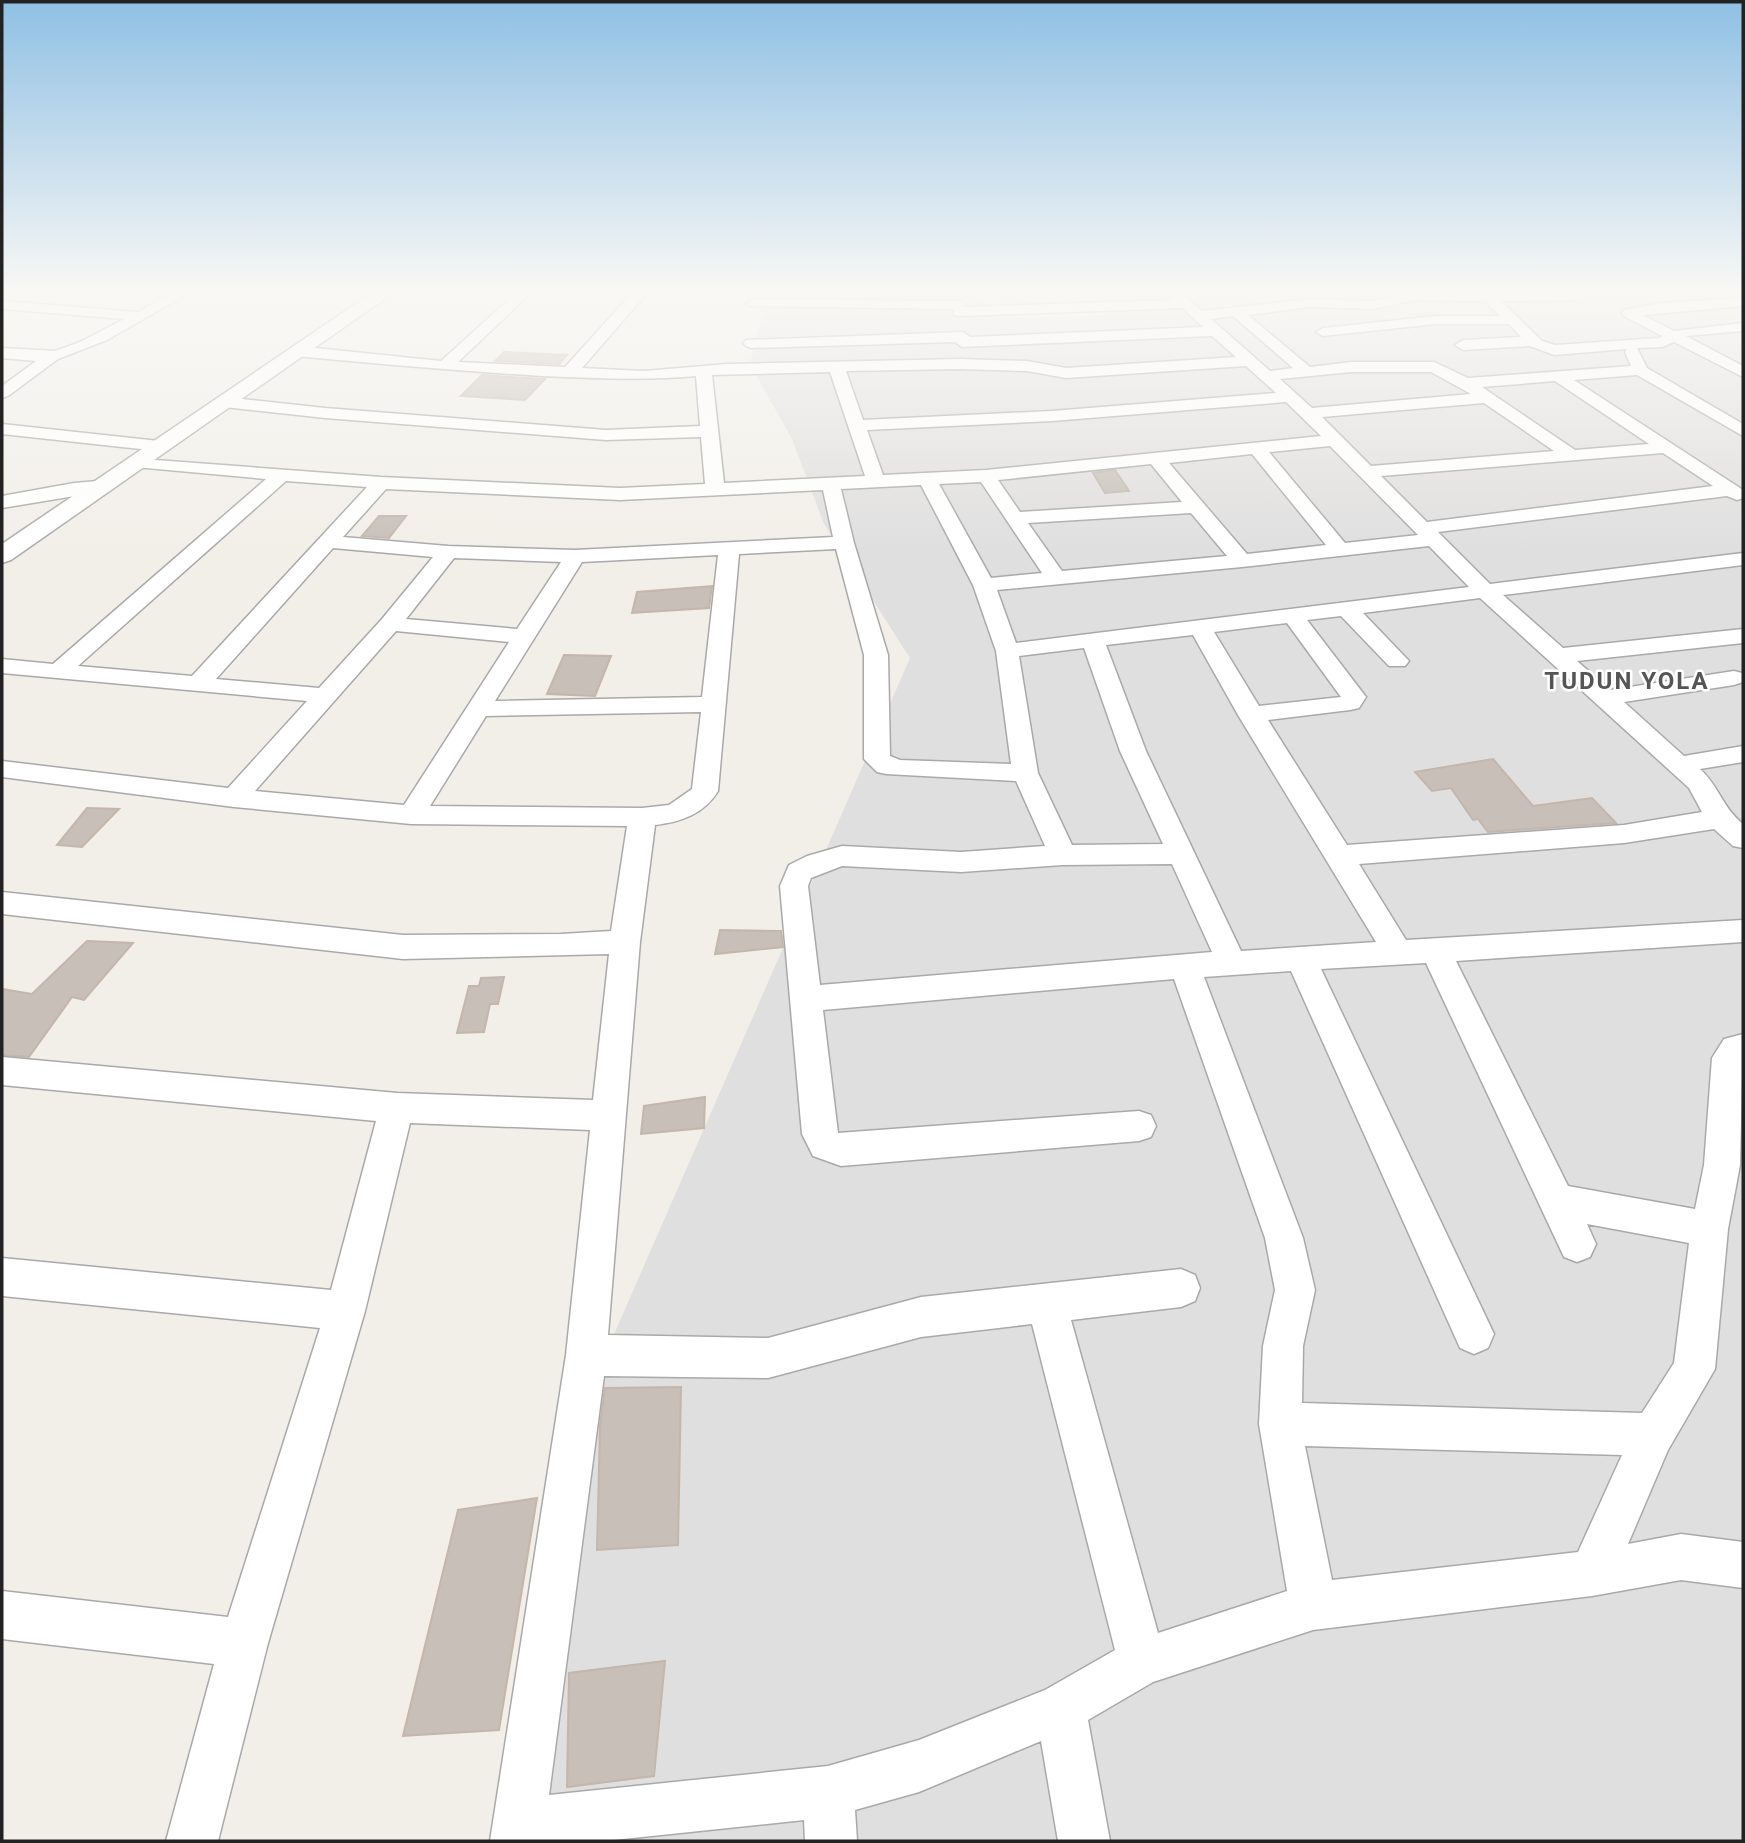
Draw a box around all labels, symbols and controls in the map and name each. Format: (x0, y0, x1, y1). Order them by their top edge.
district label: TUDUN YOLA (1544, 667, 1710, 695)

